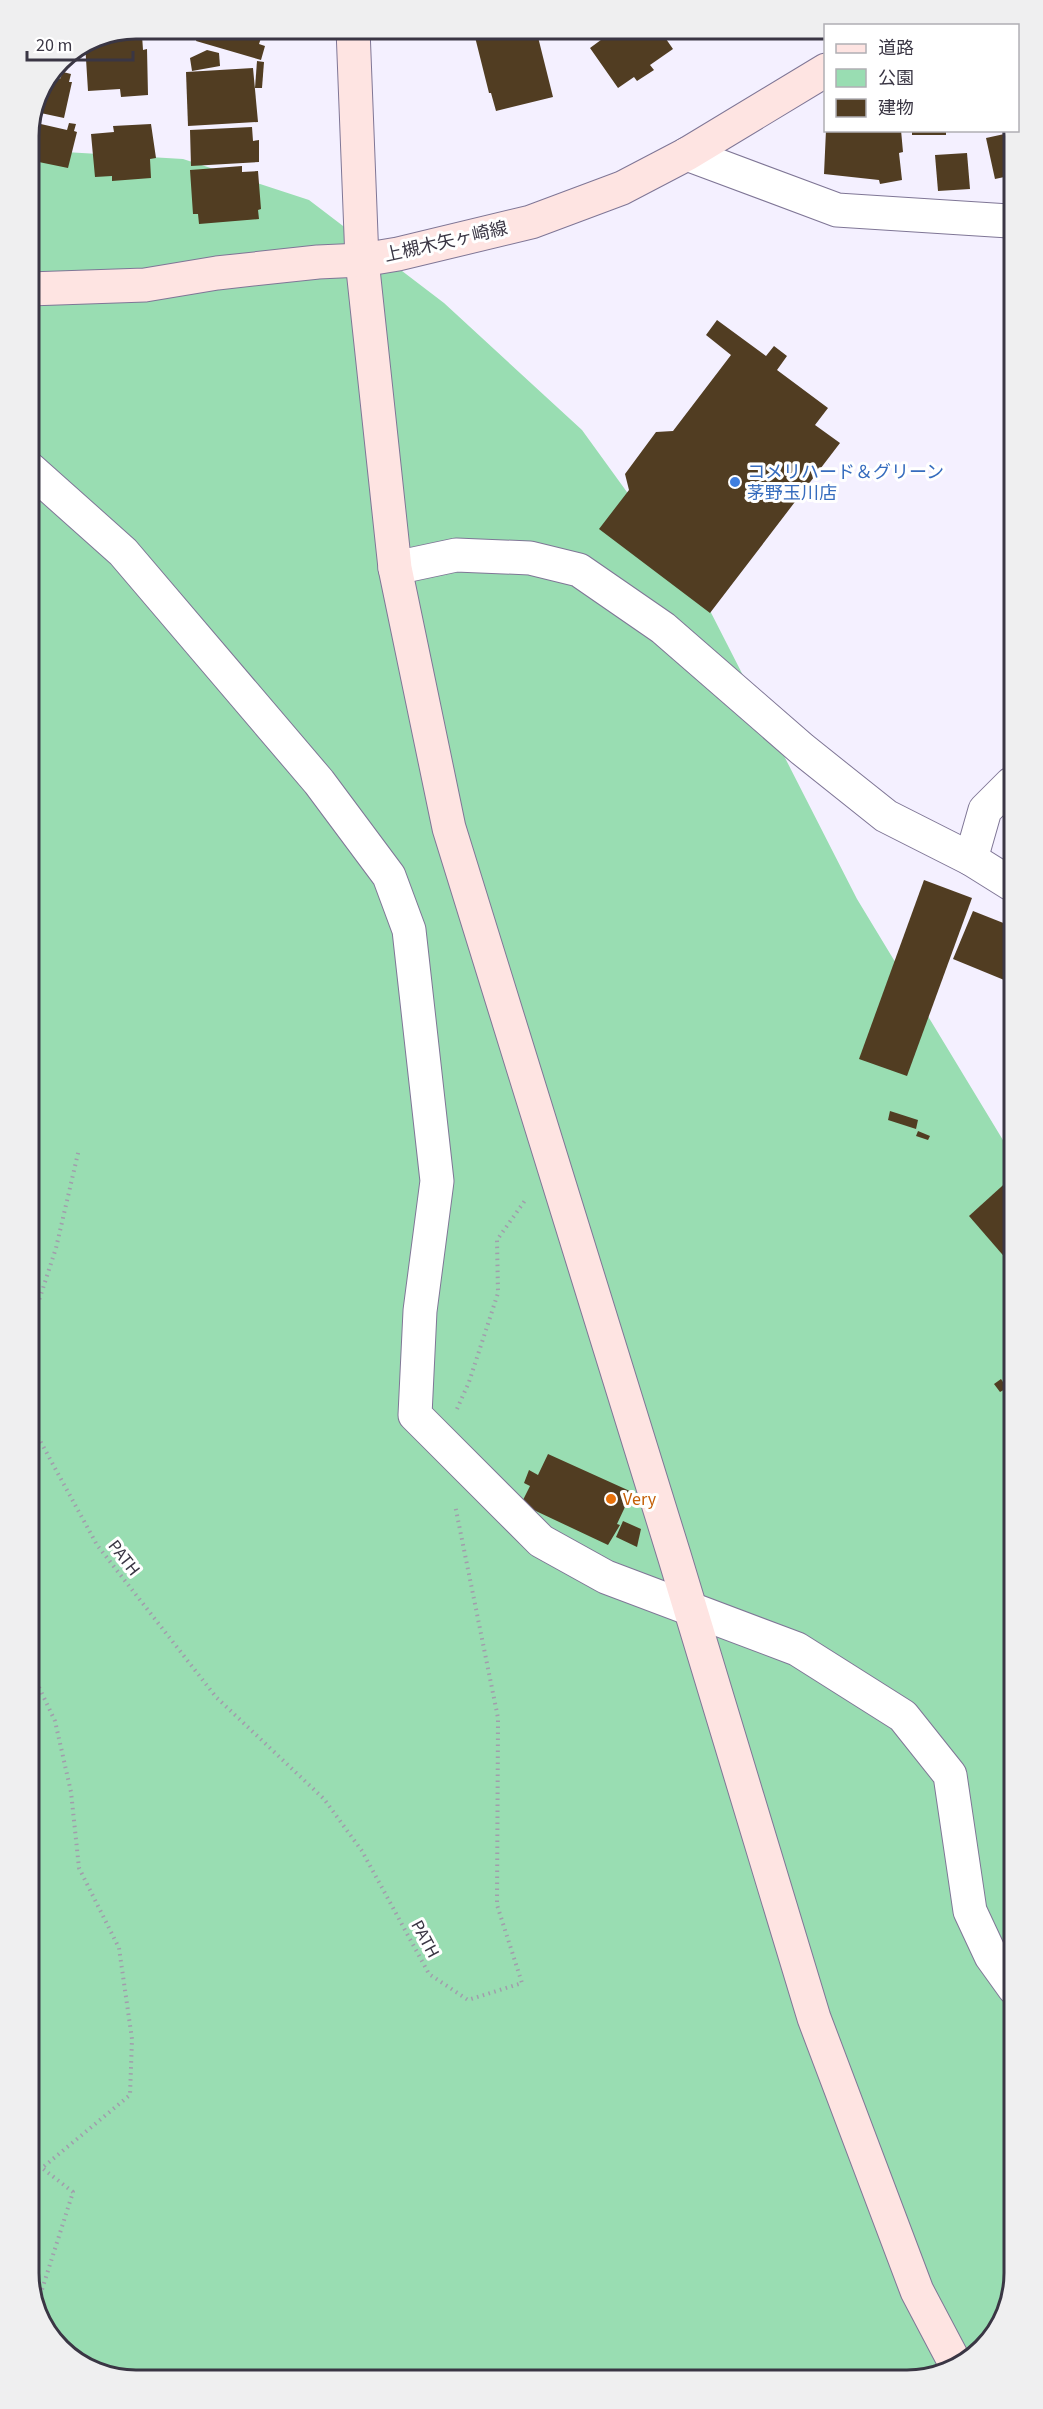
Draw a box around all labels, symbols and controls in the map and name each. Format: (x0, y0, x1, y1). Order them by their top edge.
scale bar (27, 24, 134, 62)
legend (824, 24, 1019, 132)
text: 20 m (36, 33, 72, 58)
text: 道路 (878, 36, 914, 61)
text: 公園 (878, 66, 914, 91)
text: 建物 (878, 96, 914, 121)
street label: 上槻木矢ヶ崎線 (382, 216, 510, 268)
place label: コメリハード＆グリーン 茅野玉川店 (747, 460, 944, 506)
marker: コメリハード＆グリーン 茅野玉川店 (728, 475, 742, 489)
place label: Very (623, 1487, 657, 1512)
marker: Very (604, 1492, 618, 1506)
street label: PATH (102, 1535, 146, 1581)
street label: PATH (405, 1916, 445, 1962)

